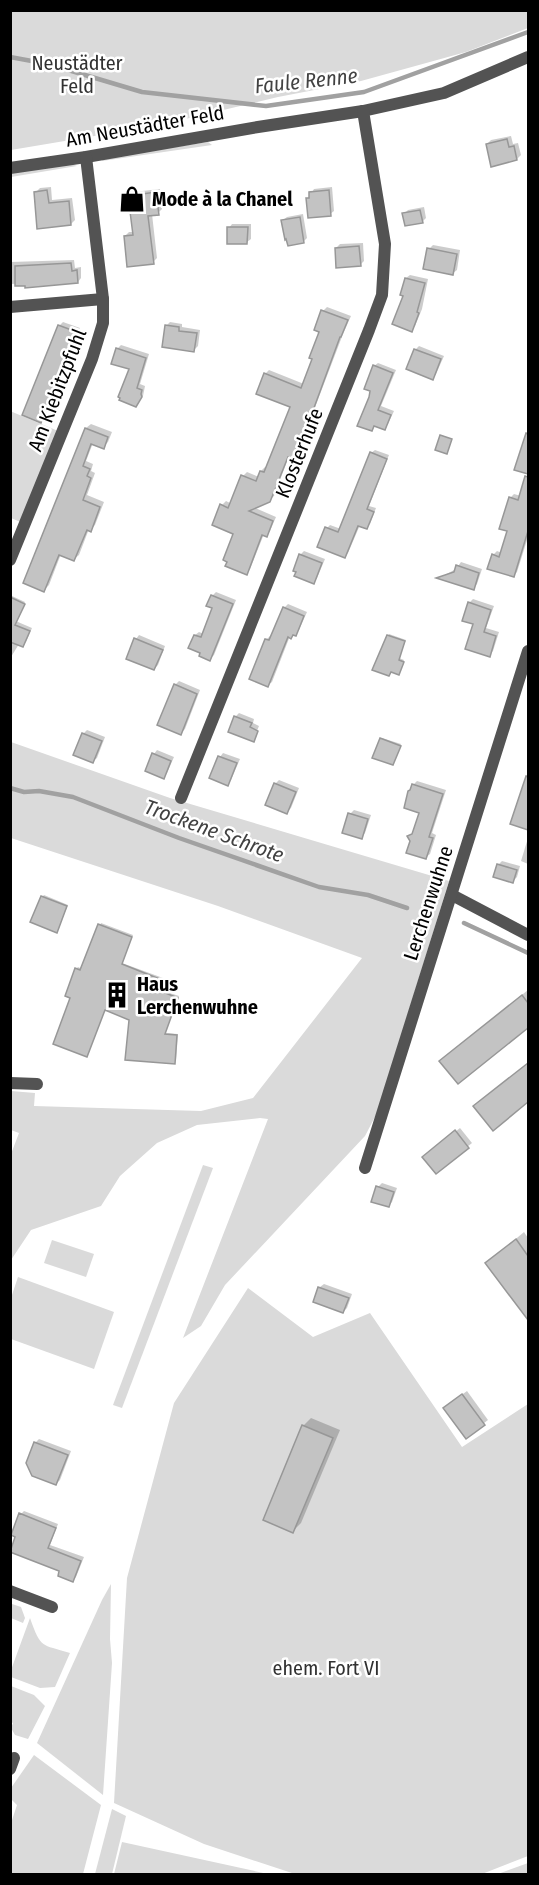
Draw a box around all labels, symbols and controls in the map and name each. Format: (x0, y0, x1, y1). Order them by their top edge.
park label: Neustädter Feld (31, 51, 123, 98)
water label: Faule Renne (253, 63, 359, 99)
street label: Am Neustädter Feld (64, 100, 226, 152)
shop icon: Mode à la Chanel (117, 184, 147, 214)
place label: Mode à la Chanel (152, 187, 293, 211)
street label: Am Kiebitzpfuhl (23, 325, 91, 455)
street label: Klosterhufe (270, 405, 328, 501)
water label: Trockene Schrote (141, 794, 287, 868)
street label: Lerchenwuhne (398, 843, 458, 963)
place label: Haus Lerchenwuhne (137, 972, 258, 1019)
building icon: Haus Lerchenwuhne (102, 980, 132, 1010)
park label: ehem. Fort VI (273, 1656, 379, 1680)

